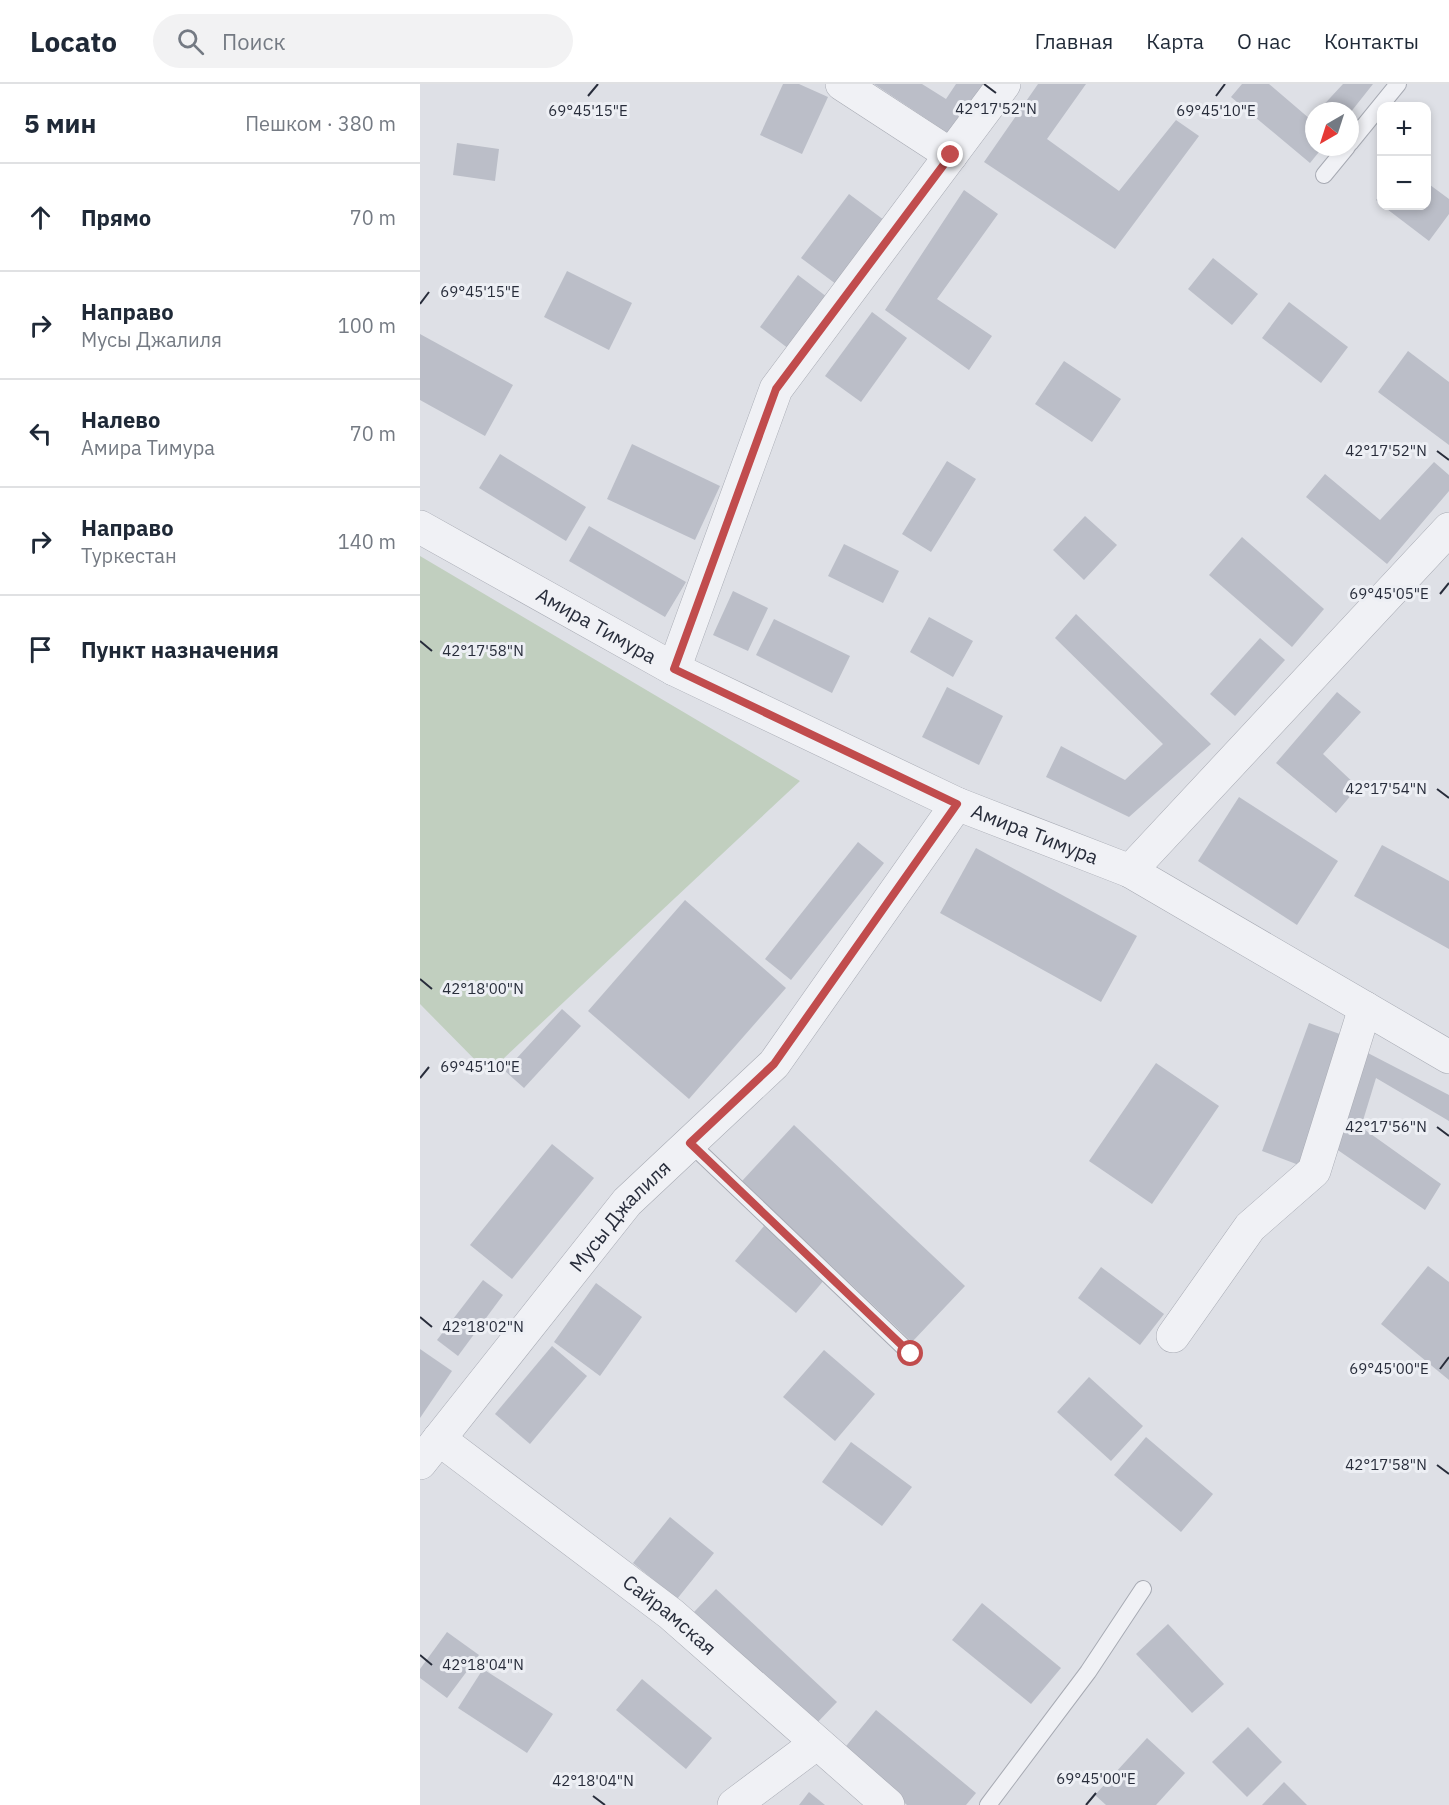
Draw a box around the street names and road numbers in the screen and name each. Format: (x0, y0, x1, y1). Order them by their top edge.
street label: Амира Тимура (531, 581, 662, 670)
street label: Амира Тимура (968, 797, 1103, 871)
street label: Мусы Джалиля (563, 1154, 676, 1277)
street label: Сайрамская (617, 1568, 722, 1661)

